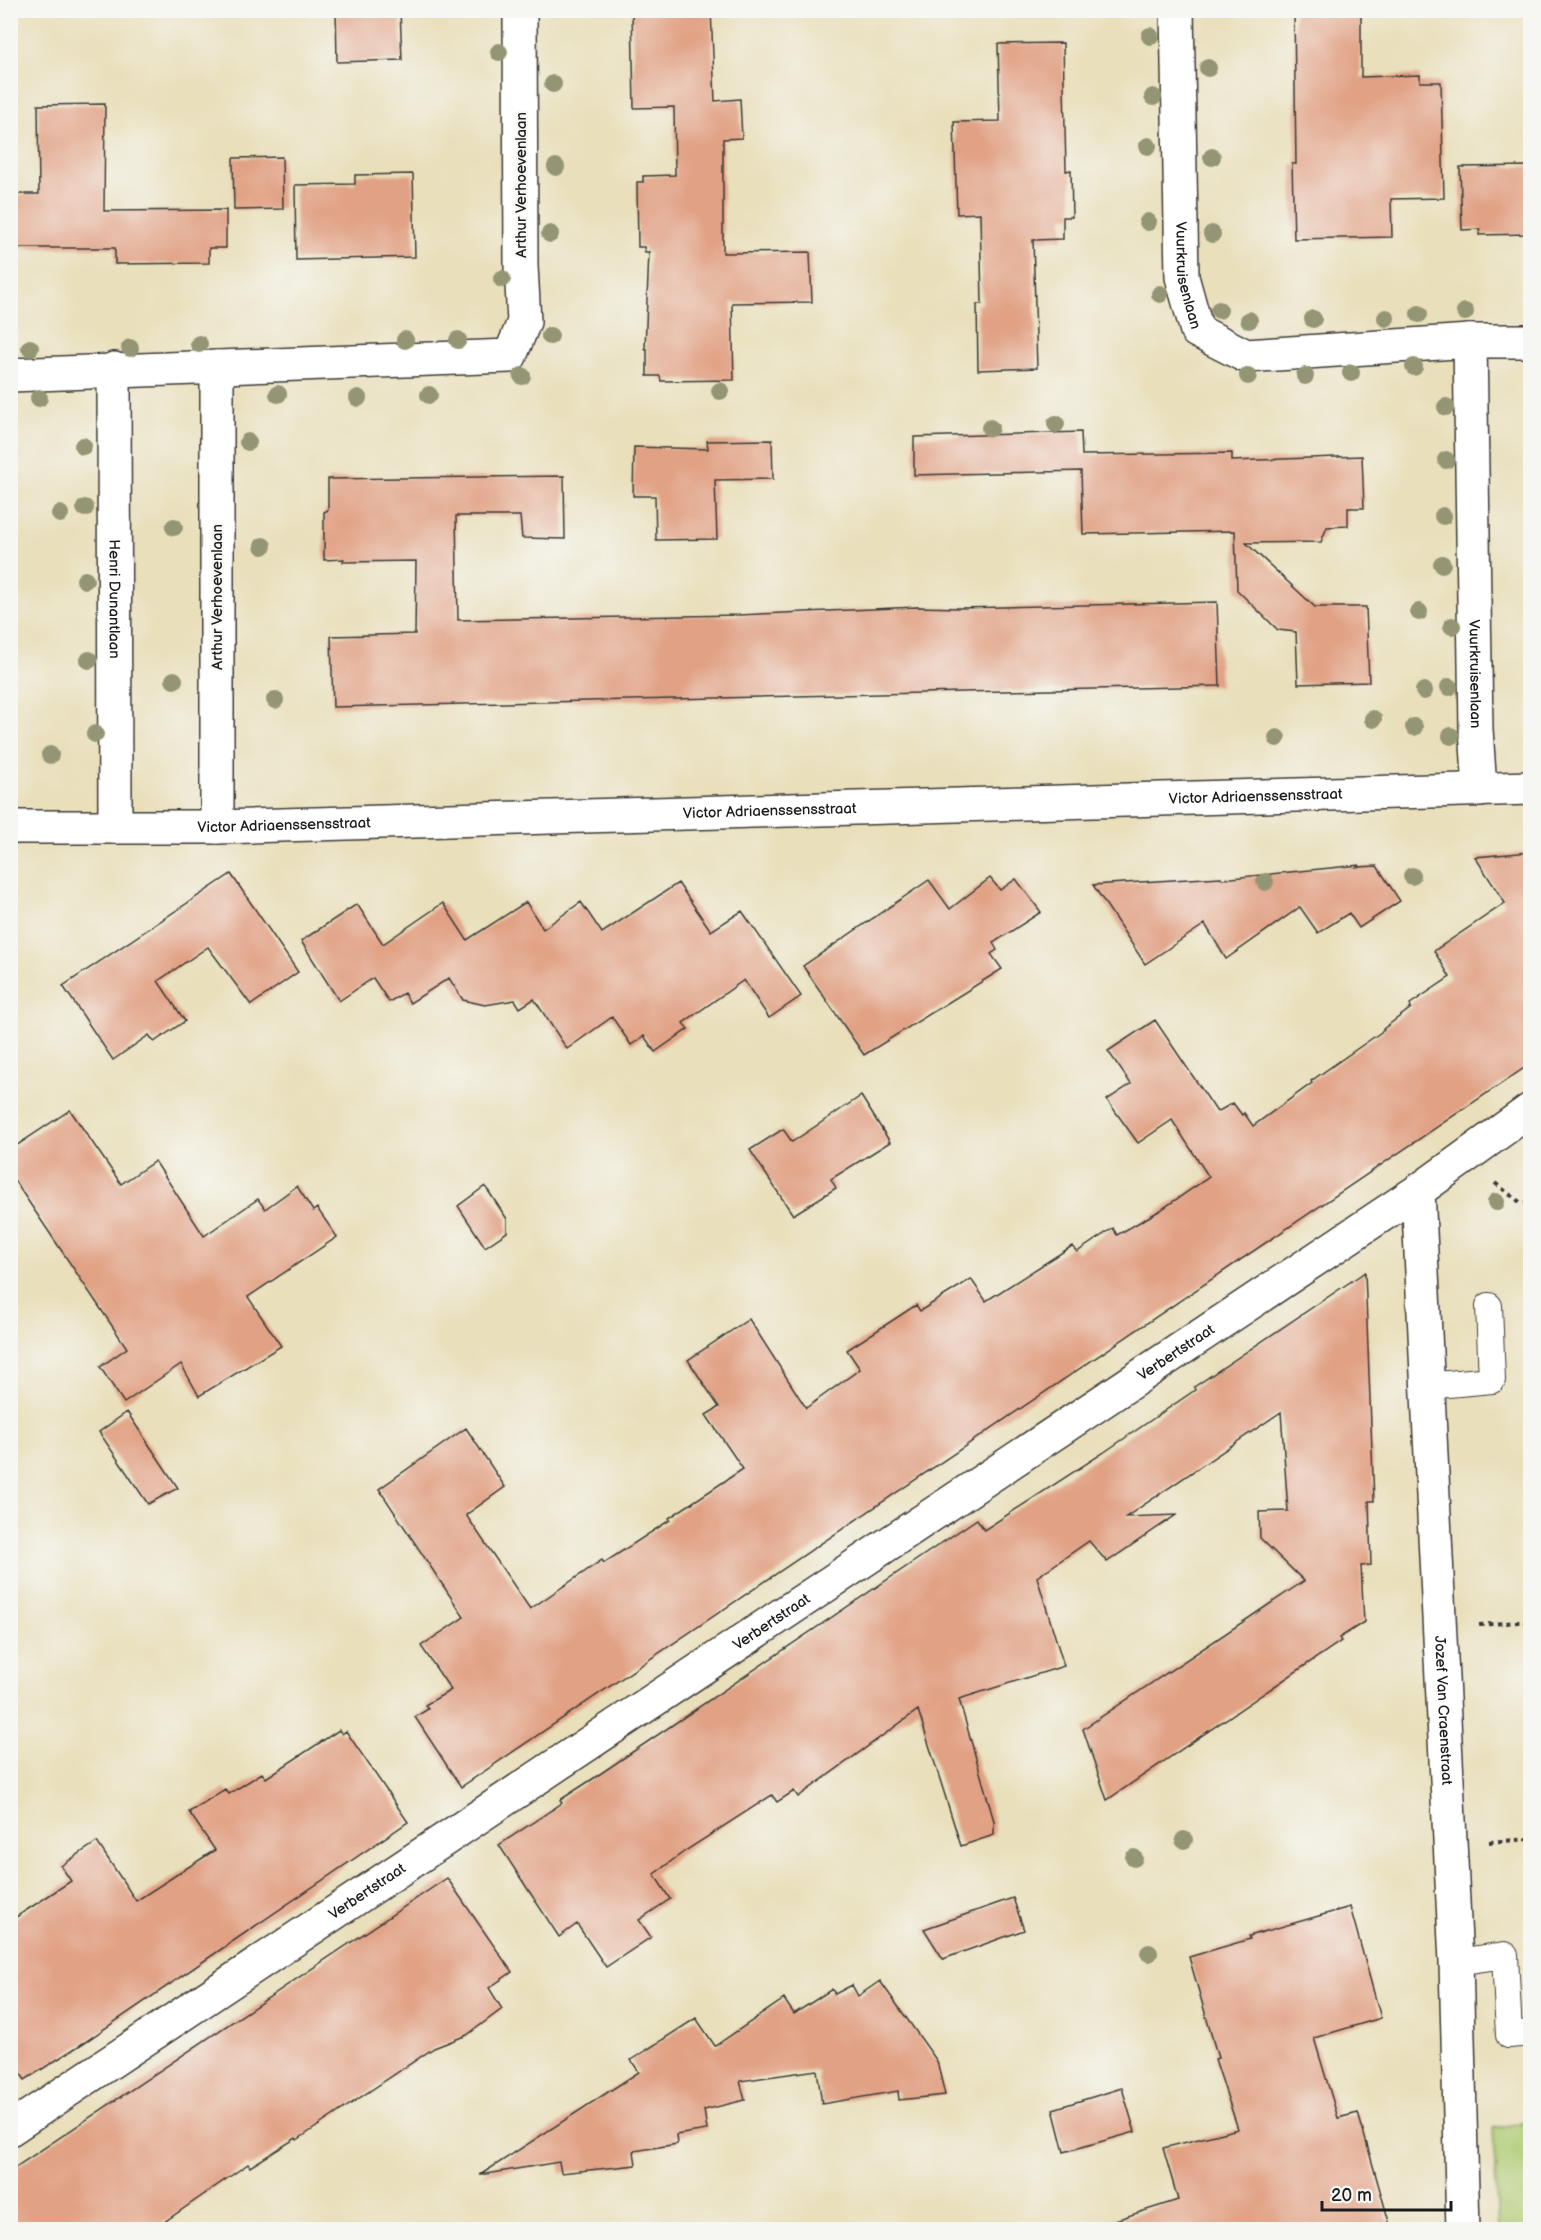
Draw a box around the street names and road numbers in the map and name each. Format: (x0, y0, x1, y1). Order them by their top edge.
street label: Arthur Verhoevenlaan (512, 112, 531, 258)
street label: Vuurkruisenlaan (1171, 221, 1205, 331)
street label: Arthur Verhoevenlaan (208, 524, 227, 670)
street label: Henri Dunantlaan (105, 539, 124, 659)
street label: Vuurkruisenlaan (1465, 619, 1485, 729)
street label: Victor Adriaenssensstraat (1168, 784, 1343, 808)
street label: Victor Adriaenssensstraat (683, 798, 857, 823)
street label: Victor Adriaenssensstraat (197, 813, 371, 837)
street label: Verbertstraat (1134, 1320, 1218, 1385)
street label: Verbertstraat (729, 1589, 814, 1654)
street label: Jozef Van Craenstraat (1430, 1635, 1457, 1786)
street label: Verbertstraat (325, 1858, 410, 1924)

